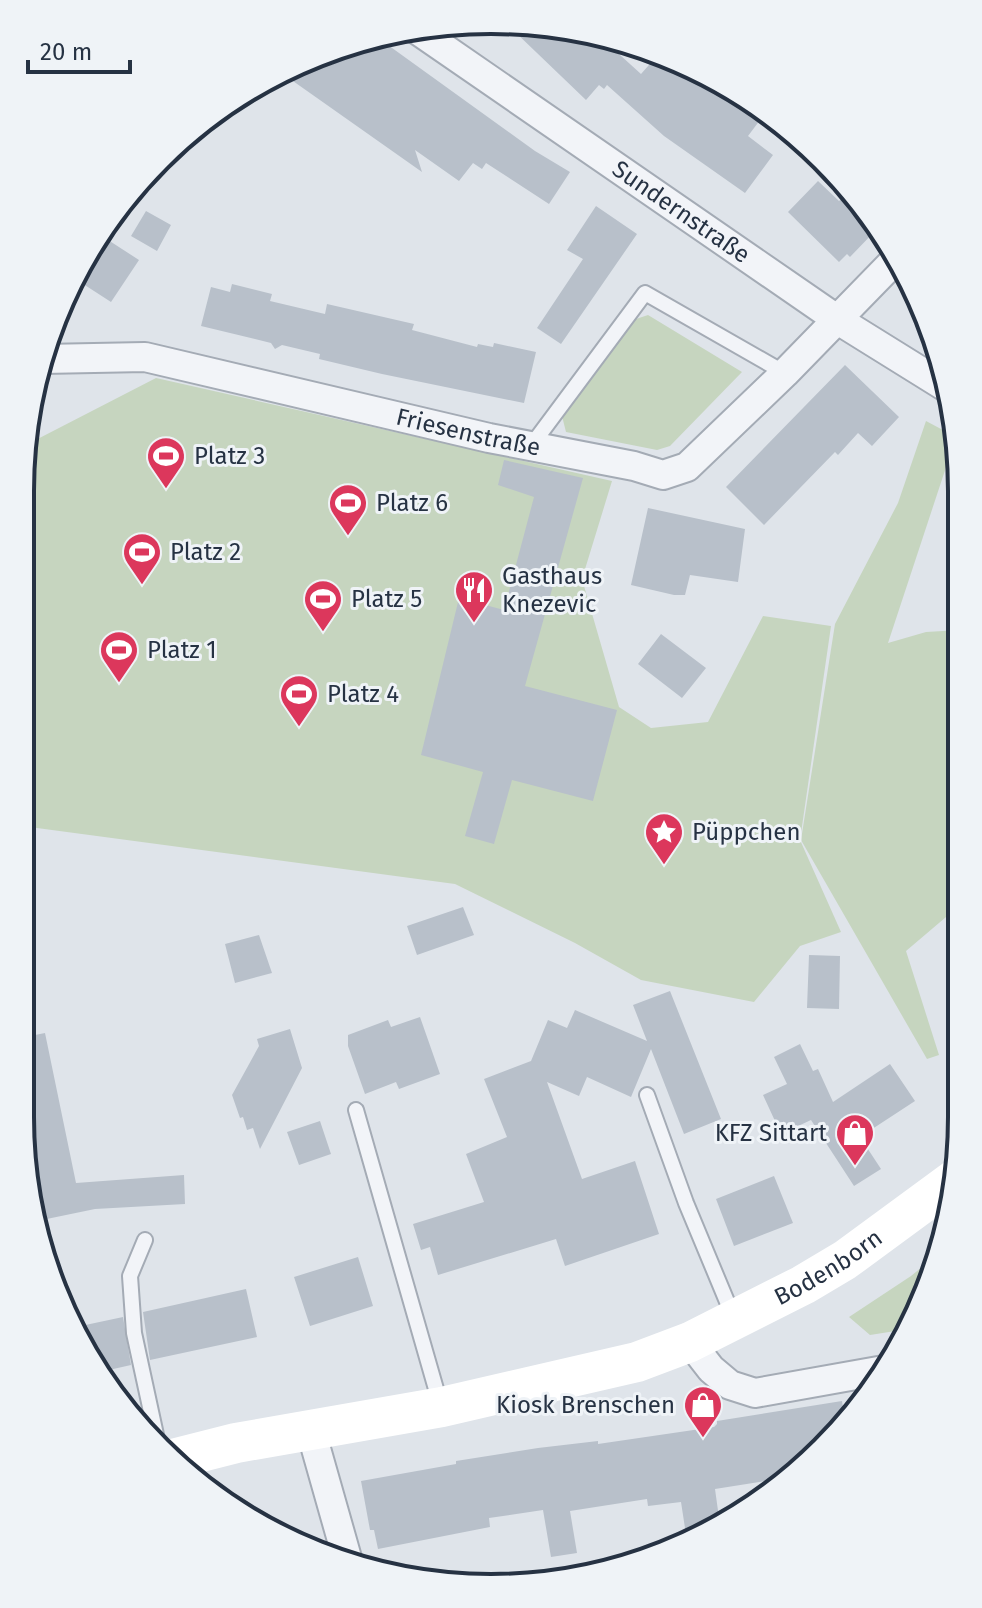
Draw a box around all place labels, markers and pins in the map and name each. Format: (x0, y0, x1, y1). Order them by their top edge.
sports icon: Platz 3 (145, 435, 187, 490)
place label: Platz 3 (194, 442, 265, 470)
sports icon: Platz 6 (327, 482, 369, 537)
place label: Platz 6 (376, 489, 448, 517)
sports icon: Platz 2 (121, 531, 163, 586)
place label: Platz 2 (170, 538, 241, 566)
place label: Gasthaus Knezevic (502, 562, 602, 618)
restaurant icon: Gasthaus Knezevic (453, 569, 495, 624)
sports icon: Platz 5 (302, 578, 344, 633)
place label: Platz 5 (351, 585, 422, 613)
sports icon: Platz 1 (98, 629, 140, 684)
place label: Platz 1 (147, 636, 217, 664)
sports icon: Platz 4 (278, 673, 320, 728)
place label: Platz 4 (327, 680, 399, 708)
place icon: Püppchen (643, 811, 685, 866)
place label: Püppchen (692, 818, 800, 846)
shop icon: KFZ Sittart (834, 1112, 876, 1167)
place label: KFZ Sittart (715, 1119, 827, 1147)
shop icon: Kiosk Brenschen (682, 1384, 724, 1439)
place label: Kiosk Brenschen (496, 1391, 675, 1419)

